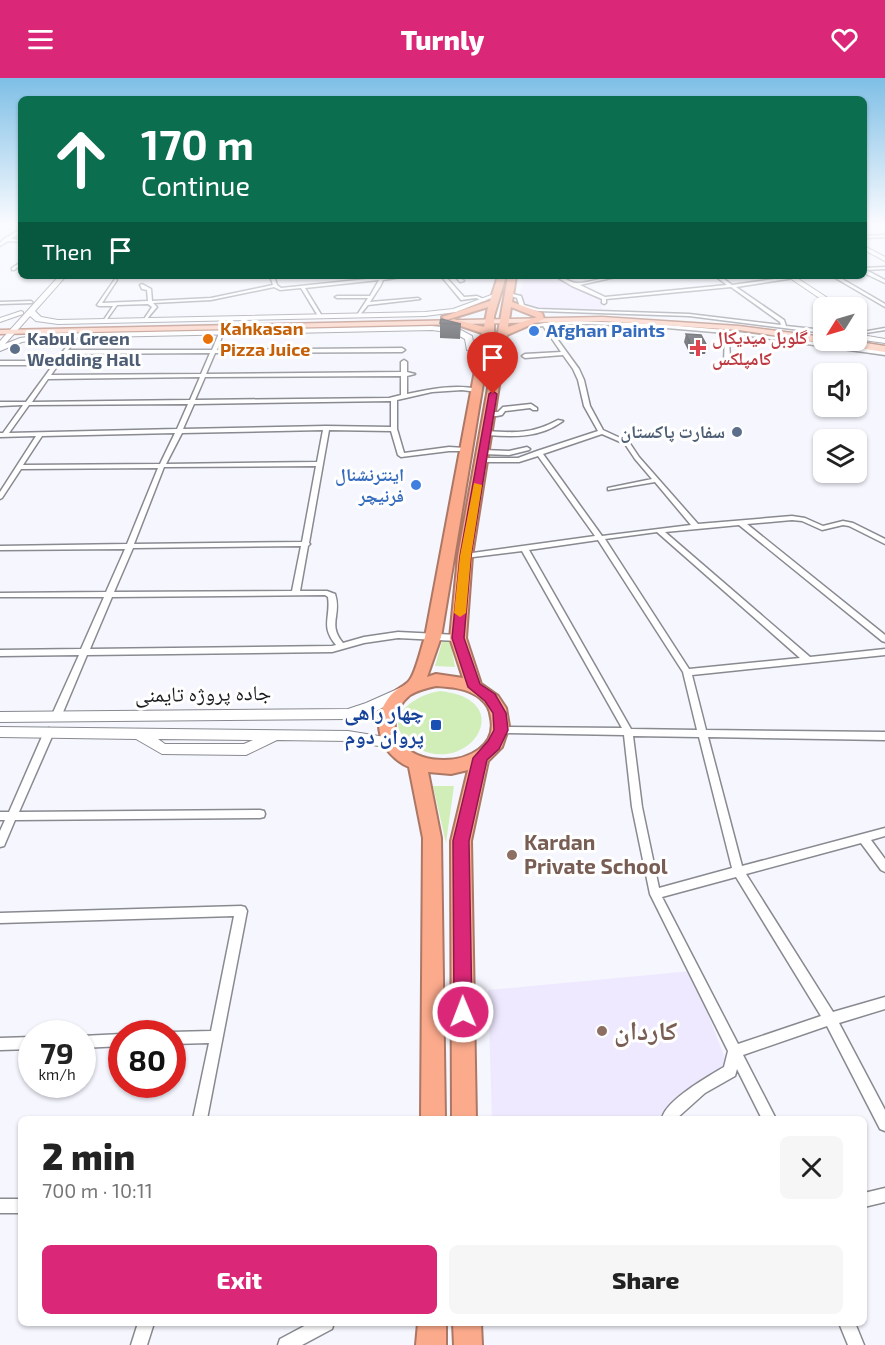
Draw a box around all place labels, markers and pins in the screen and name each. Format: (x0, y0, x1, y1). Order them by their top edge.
place label: Kahkasan Pizza Juice (220, 317, 310, 360)
place label: Afghan Paints (546, 319, 665, 341)
marker: Afghan Paints (527, 324, 541, 338)
place label: گلوبل میدیکال کامپلکس (712, 326, 808, 370)
place label: Kabul Green Wedding Hall (27, 327, 141, 370)
marker: Kahkasan Pizza Juice (201, 332, 215, 346)
pin (467, 332, 518, 394)
marker: گلوبل میدیکال کامپلکس (689, 339, 707, 357)
marker: Kabul Green Wedding Hall (8, 342, 22, 356)
place label: سفارت پاکستان (620, 420, 725, 443)
marker: سفارت پاکستان (730, 425, 744, 439)
place label: اینترنشنال فرنیچر (335, 463, 404, 506)
marker: اینترنشنال فرنیچر (409, 478, 423, 492)
place label: چهار راهی پروان دوم (344, 699, 424, 751)
marker: چهار راهی پروان دوم (429, 718, 443, 732)
place label: Kardan Private School (524, 829, 668, 878)
marker: Kardan Private School (505, 848, 519, 862)
place label: کاردان (614, 1014, 678, 1047)
marker: کاردان (595, 1024, 609, 1038)

